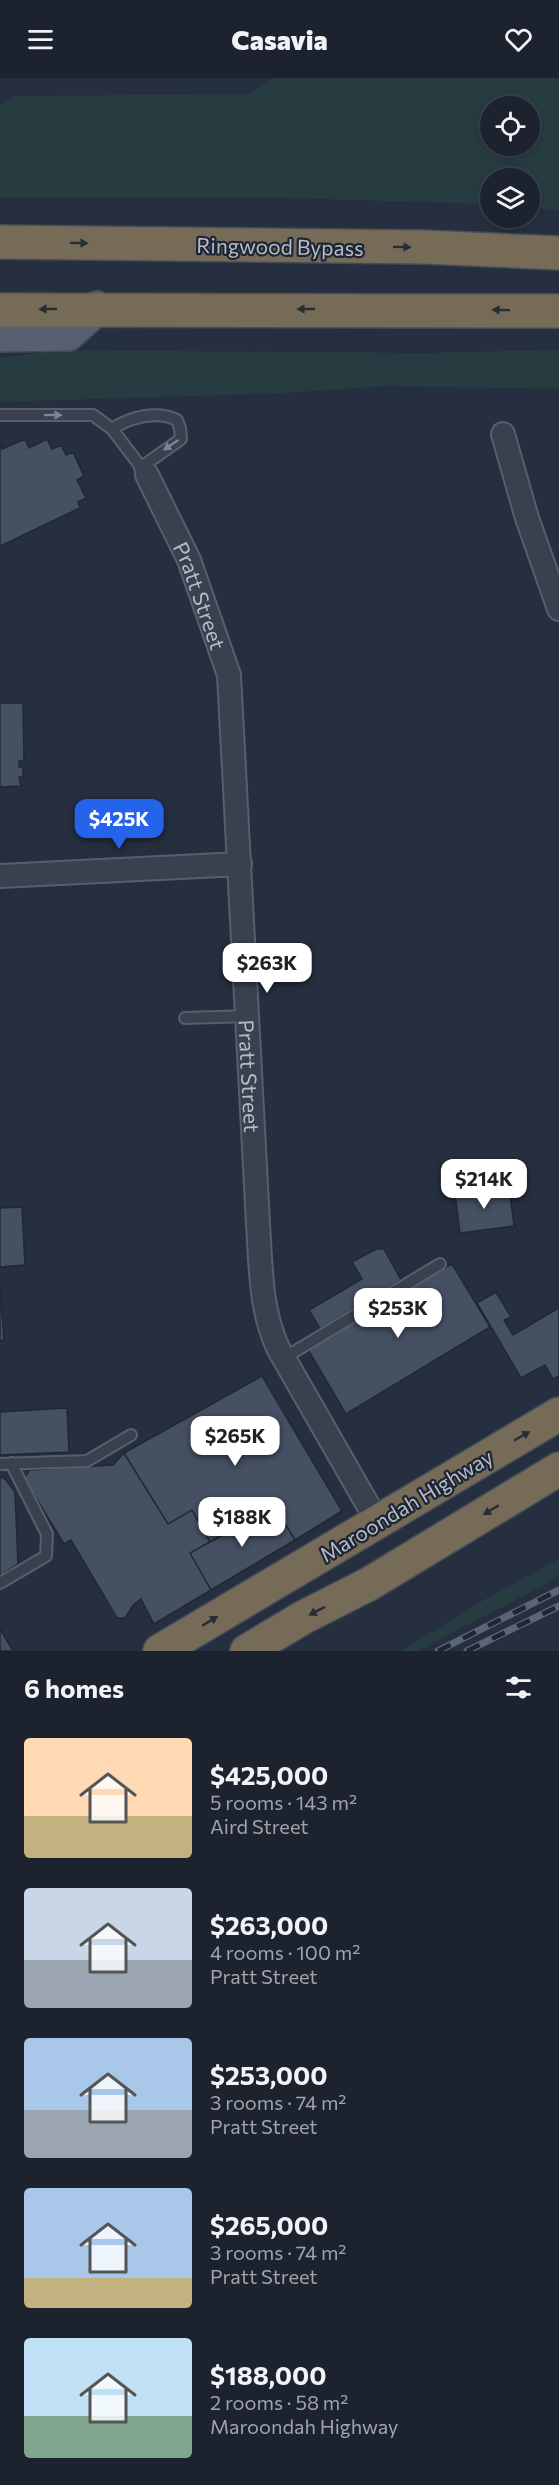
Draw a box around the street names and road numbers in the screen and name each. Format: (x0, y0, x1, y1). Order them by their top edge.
street label: Ringwood Bypass (196, 232, 364, 260)
street label: Pratt Street (169, 537, 232, 653)
street label: Pratt Street (235, 1019, 266, 1133)
street label: Maroondah Highway (315, 1443, 497, 1567)

